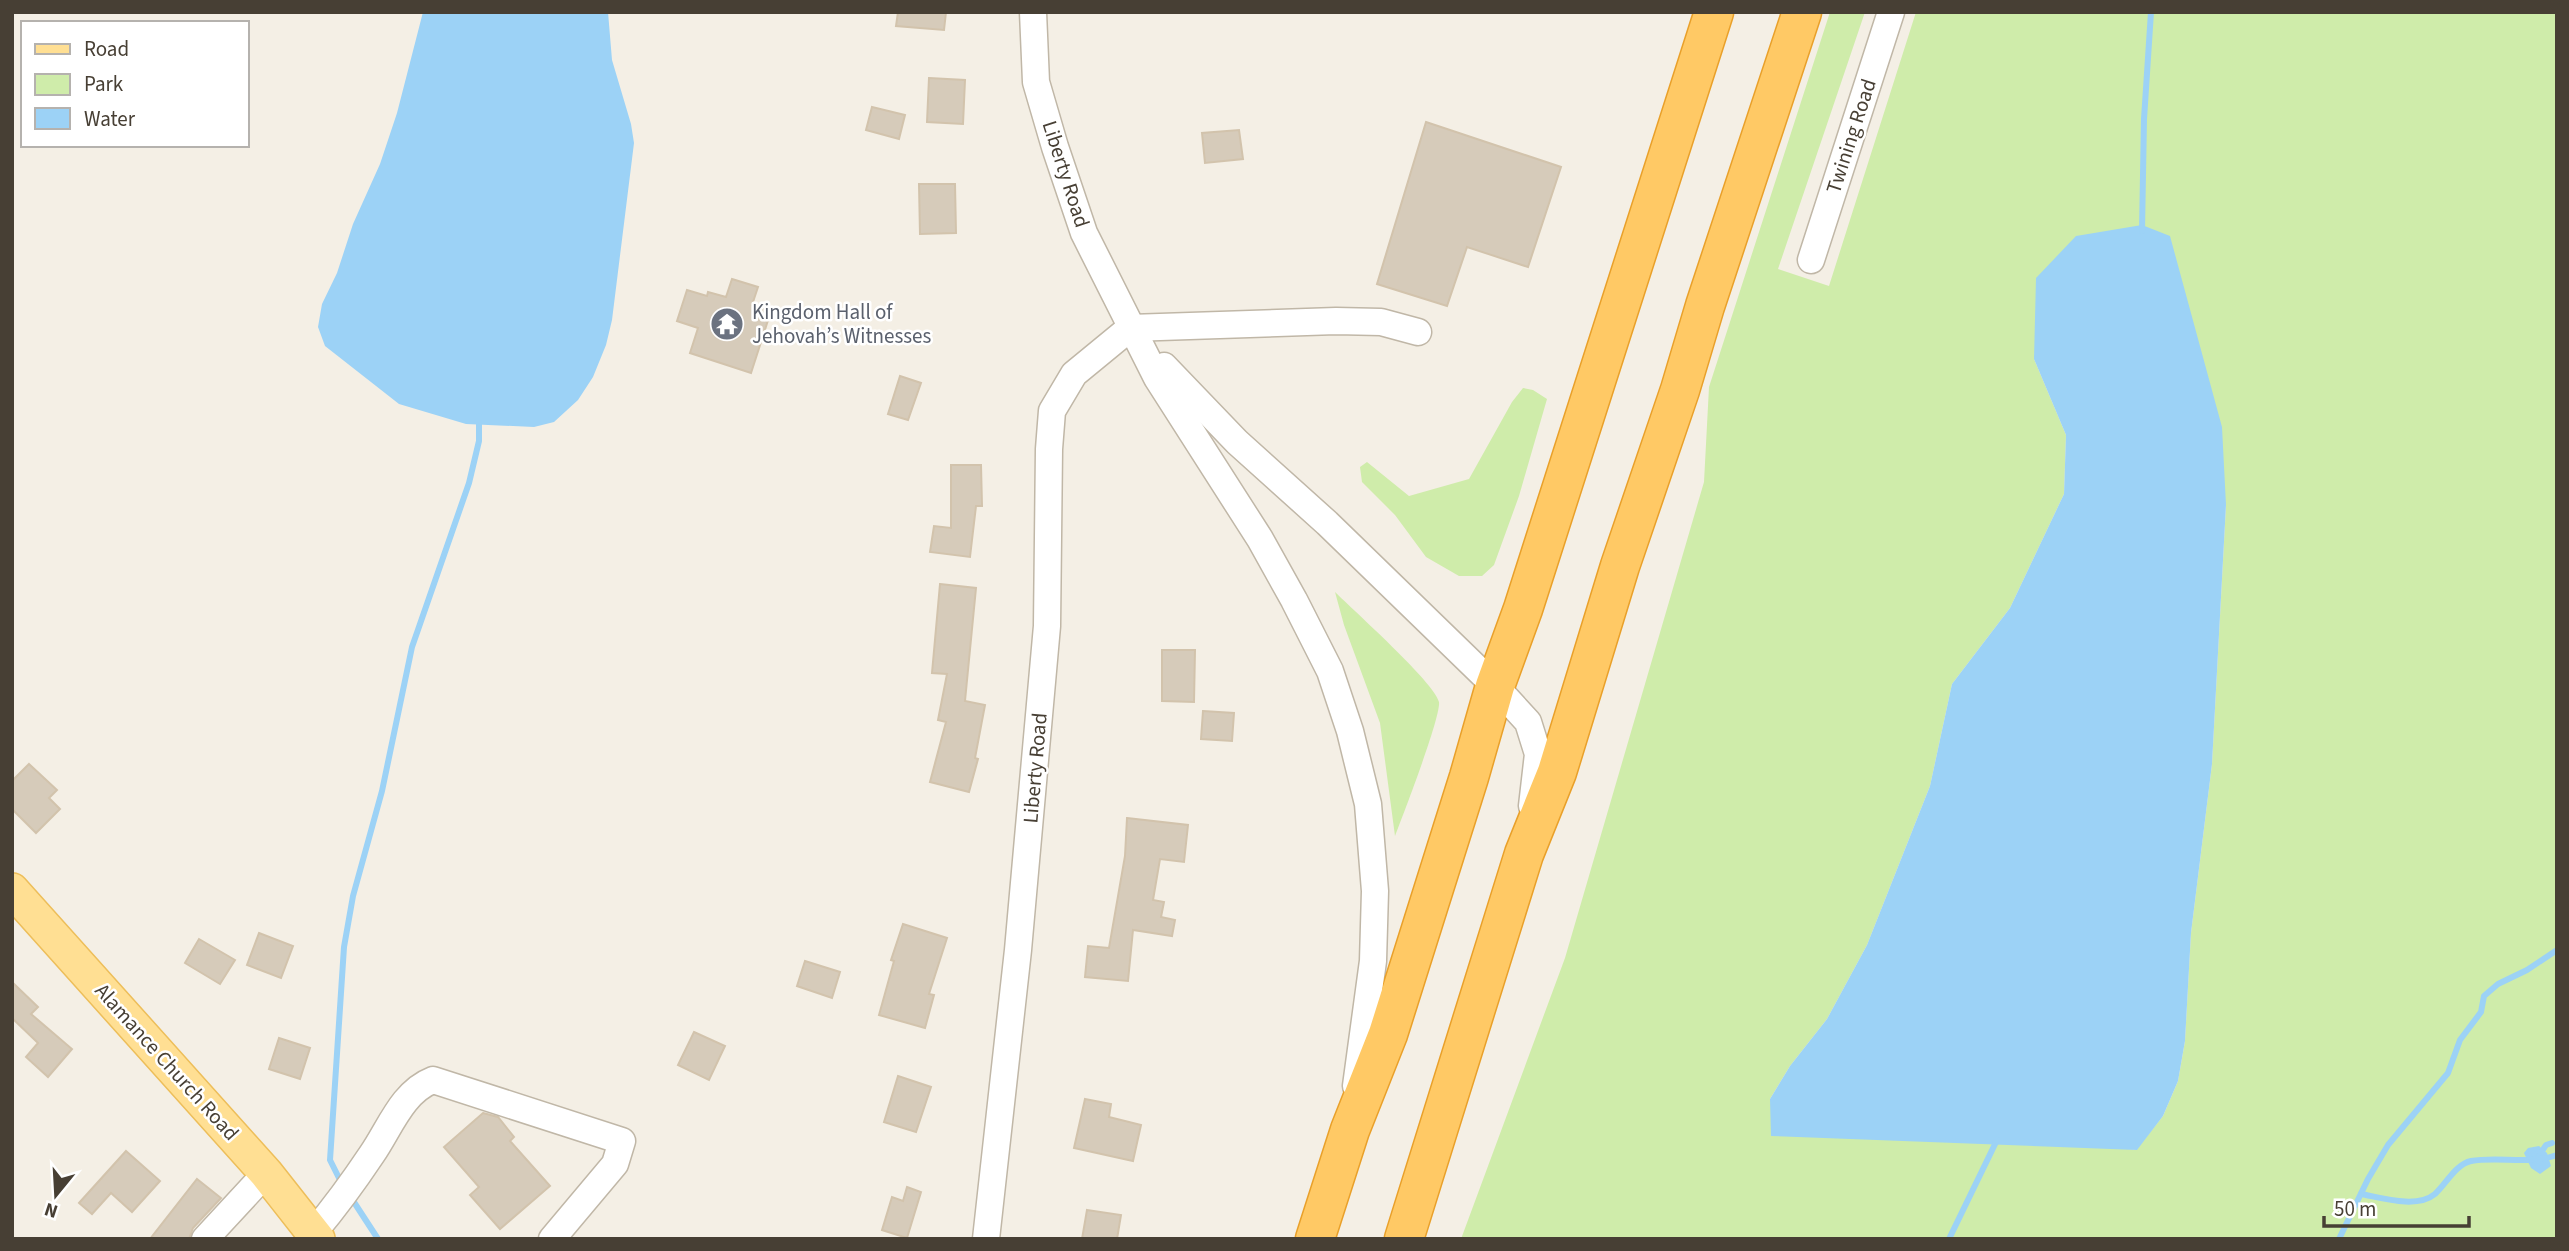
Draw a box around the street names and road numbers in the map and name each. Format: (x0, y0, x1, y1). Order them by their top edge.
street label: Twining Road (1818, 75, 1884, 197)
street label: Liberty Road (1035, 117, 1097, 231)
street label: Liberty Road (1015, 711, 1055, 825)
street label: Alamance Church Road (88, 977, 246, 1147)

